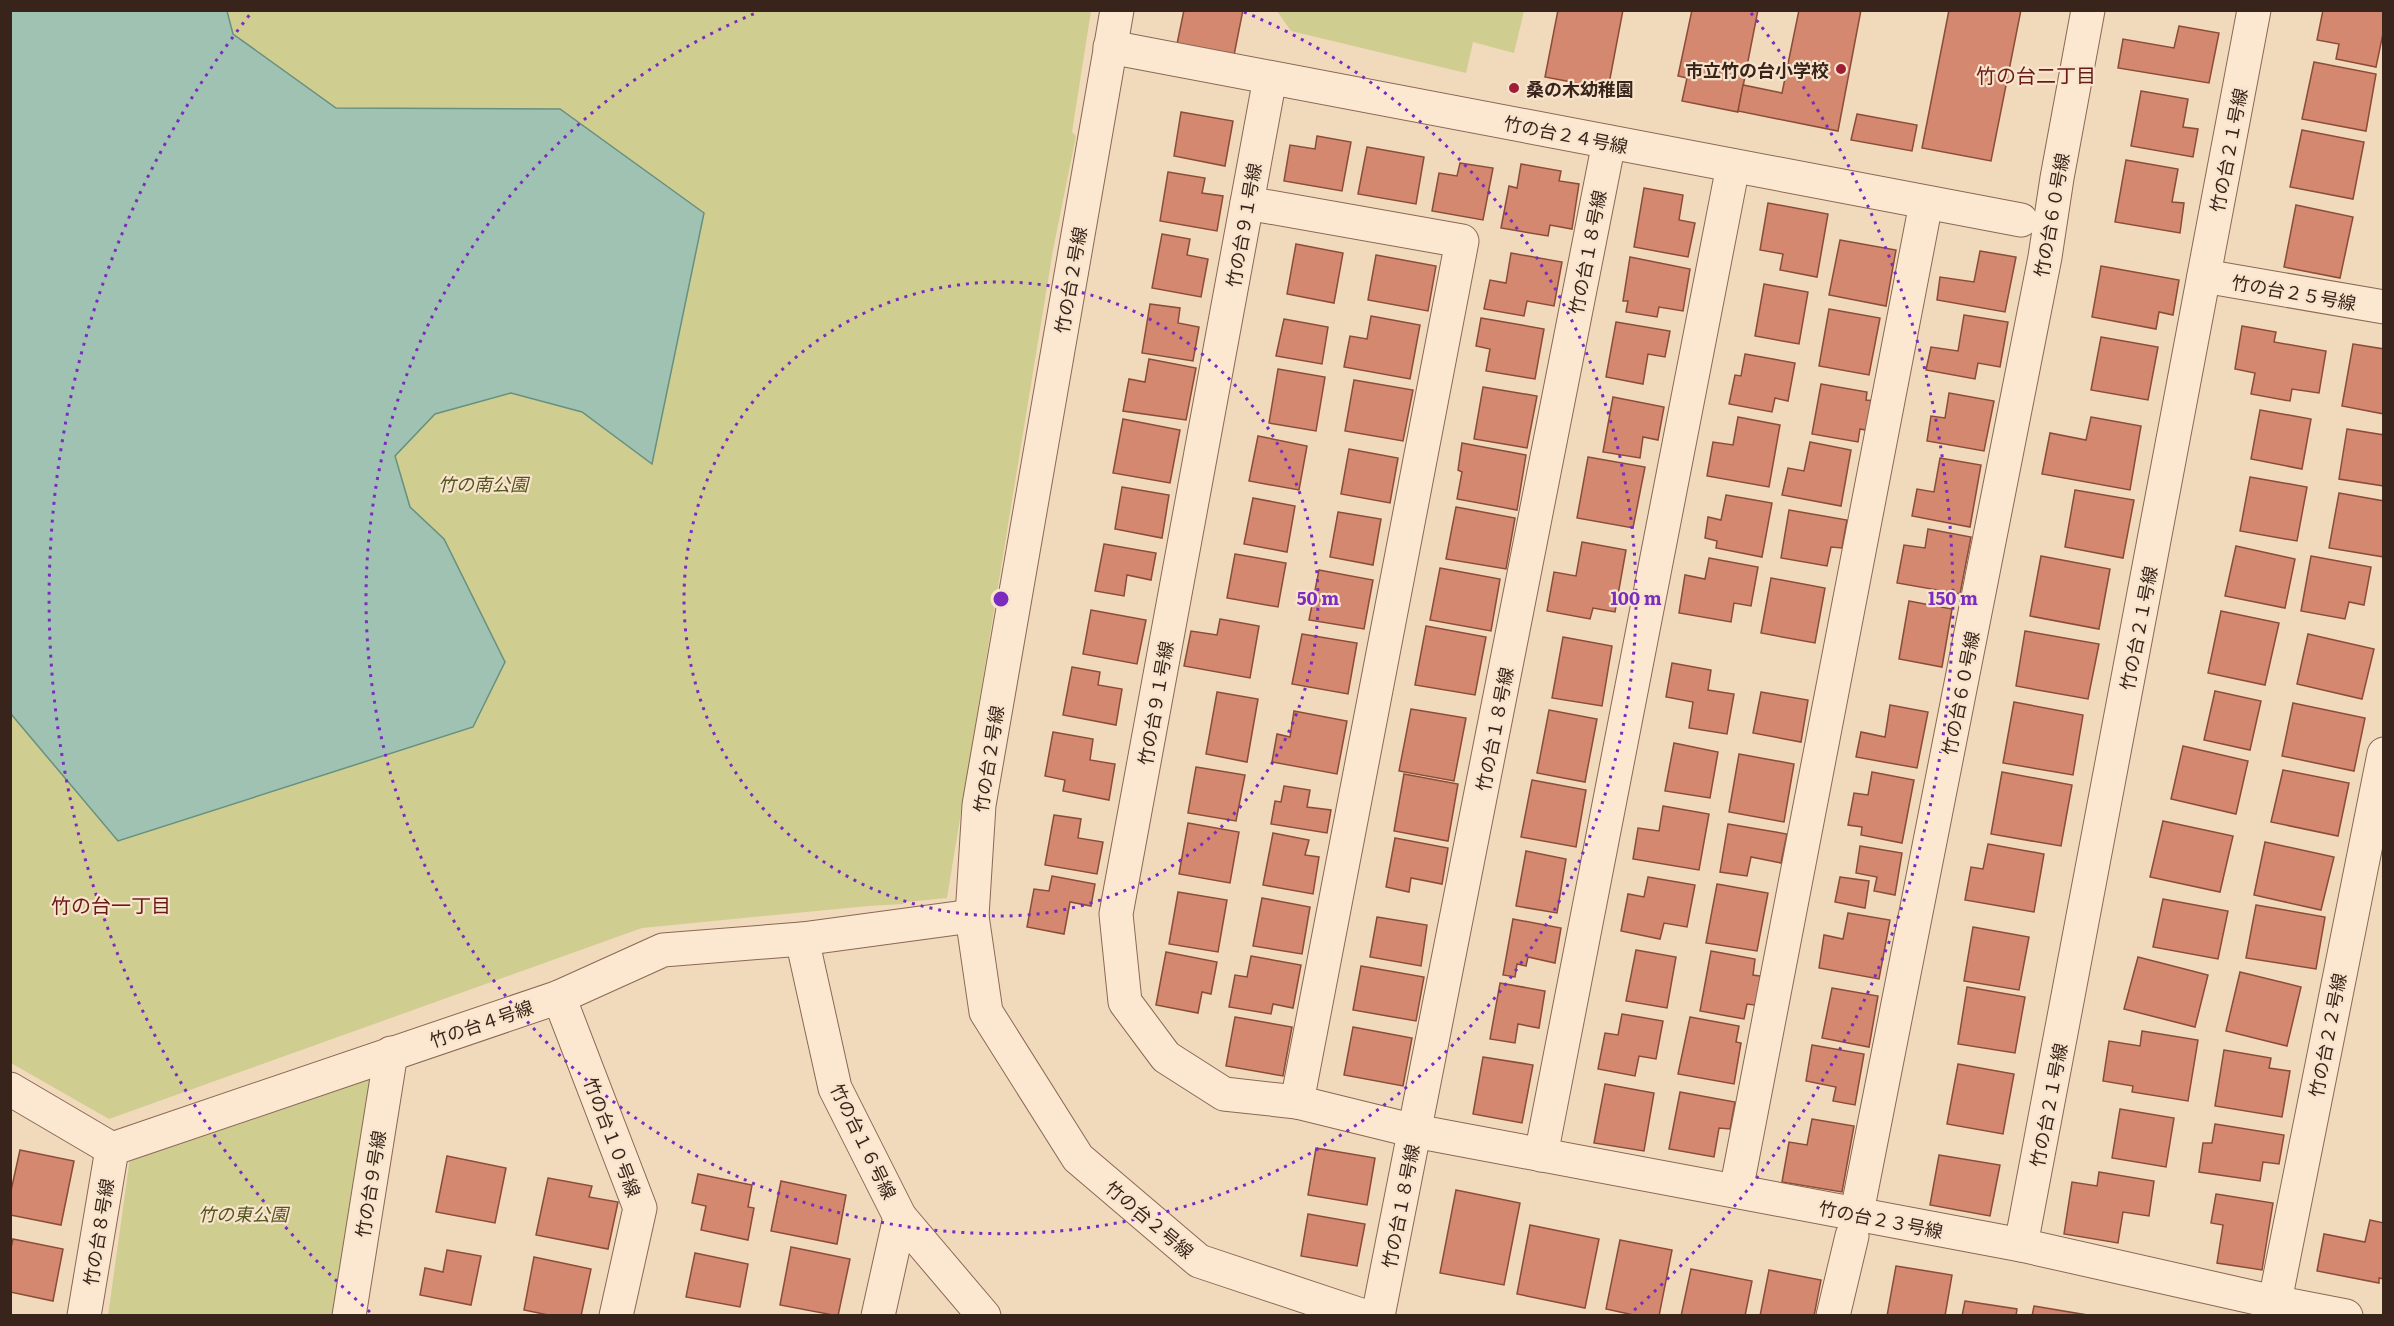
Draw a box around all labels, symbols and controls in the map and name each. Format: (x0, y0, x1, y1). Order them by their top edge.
place label: 市立竹の台小学校 (1685, 56, 1829, 83)
district label: 竹の台二丁目 (1976, 59, 2096, 89)
marker: 市立竹の台小学校 (1834, 62, 1848, 76)
place label: 桑の木幼稚園 (1526, 75, 1634, 102)
marker: 桑の木幼稚園 (1507, 81, 1521, 95)
street label: 竹の台２１号線 (2203, 86, 2253, 214)
street label: 竹の台２４号線 (1502, 109, 1630, 159)
street label: 竹の台６０号線 (2027, 151, 2075, 279)
street label: 竹の台９１号線 (1219, 161, 1267, 289)
street label: 竹の台１８号線 (1562, 188, 1612, 316)
street label: 竹の台２号線 (1047, 224, 1093, 336)
street label: 竹の台２５号線 (2230, 268, 2358, 316)
park label: 竹の南公園 (438, 470, 531, 497)
street label: 竹の台２１号線 (2113, 564, 2163, 692)
text: 50 m (1297, 584, 1339, 611)
text: 100 m (1610, 584, 1662, 611)
text: 150 m (1928, 584, 1978, 611)
centre of rings (991, 589, 1011, 609)
street label: 竹の台６０号線 (1935, 629, 1985, 757)
street label: 竹の台９１号線 (1131, 639, 1179, 767)
street label: 竹の台１８号線 (1469, 665, 1519, 793)
street label: 竹の台２号線 (966, 704, 1010, 814)
district label: 竹の台一丁目 (51, 889, 171, 919)
street label: 竹の台２２号線 (2302, 971, 2352, 1099)
street label: 竹の台４号線 (426, 993, 536, 1053)
street label: 竹の台２１号線 (2023, 1041, 2073, 1169)
street label: 竹の台１０号線 (578, 1073, 648, 1201)
street label: 竹の台１６号線 (824, 1078, 904, 1204)
street label: 竹の台９号線 (348, 1129, 392, 1239)
street label: 竹の台１８号線 (1375, 1142, 1425, 1270)
street label: 竹の台２号線 (1100, 1174, 1200, 1264)
street label: 竹の台８号線 (76, 1177, 120, 1287)
street label: 竹の台２３号線 (1817, 1194, 1945, 1244)
park label: 竹の東公園 (198, 1200, 291, 1227)

